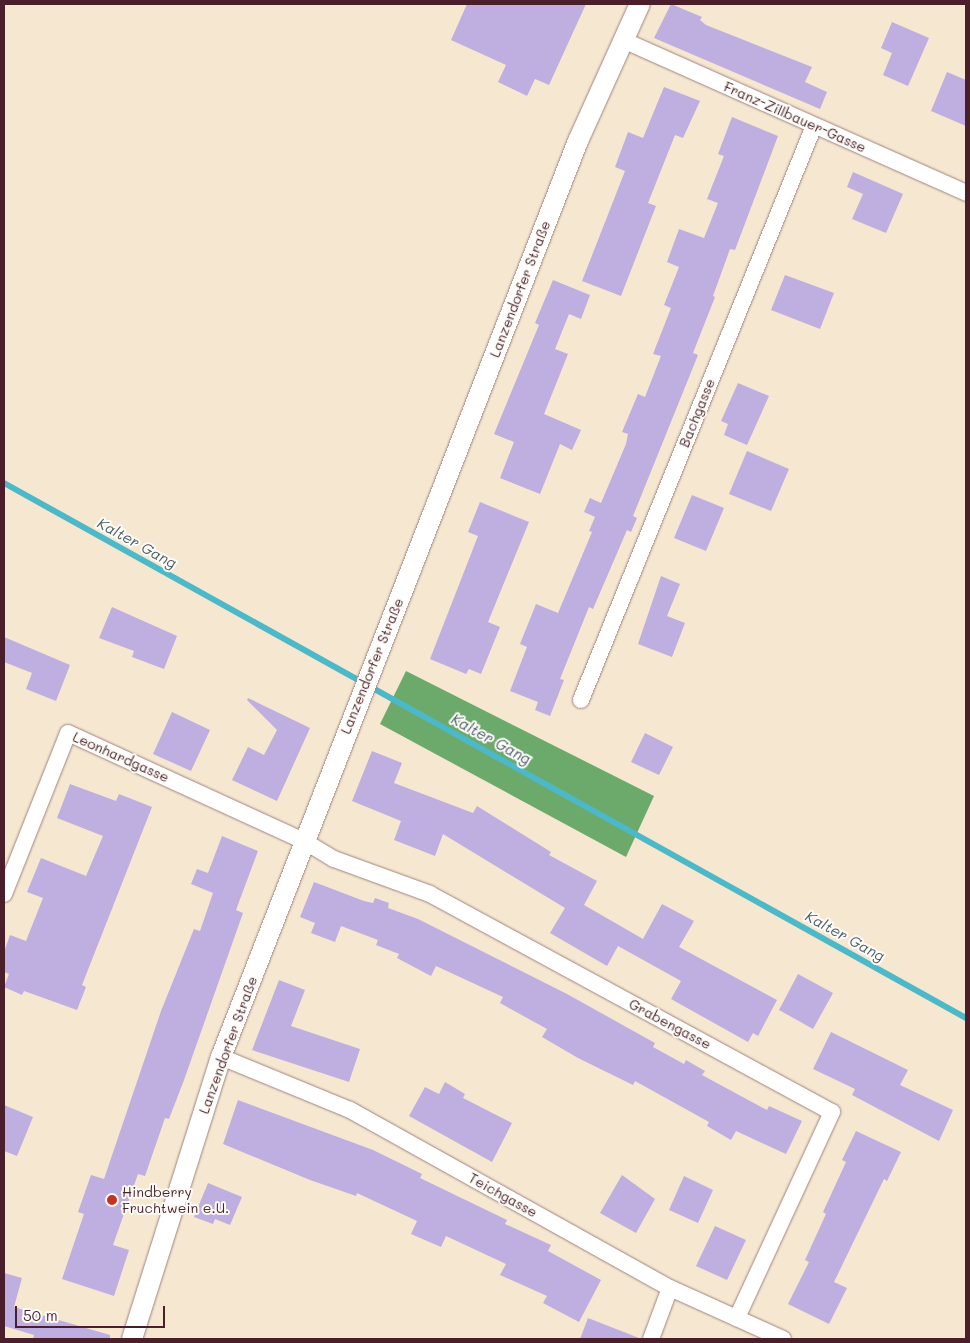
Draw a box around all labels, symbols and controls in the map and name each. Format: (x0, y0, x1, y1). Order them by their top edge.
street label: Franz-Zillbauer-Gasse (721, 78, 869, 156)
street label: Lanzendorfer Straße (486, 218, 554, 360)
street label: Bachgasse (676, 376, 718, 450)
water label: Kalter Gang (94, 514, 180, 572)
street label: Lanzendorfer Straße (337, 596, 407, 736)
water label: Kalter Gang (448, 710, 534, 768)
street label: Leonhardgasse (70, 728, 172, 786)
water label: Kalter Gang (802, 907, 888, 965)
street label: Lanzendorfer Straße (195, 974, 261, 1116)
street label: Grabengasse (626, 995, 714, 1053)
street label: Teichgasse (466, 1169, 540, 1221)
place label: Hindberry Fruchtwein e.U. (122, 1184, 229, 1216)
marker: Hindberry Fruchtwein e.U. (106, 1194, 118, 1206)
scale bar (18, 1296, 168, 1328)
text: 50 m (23, 1305, 58, 1325)

